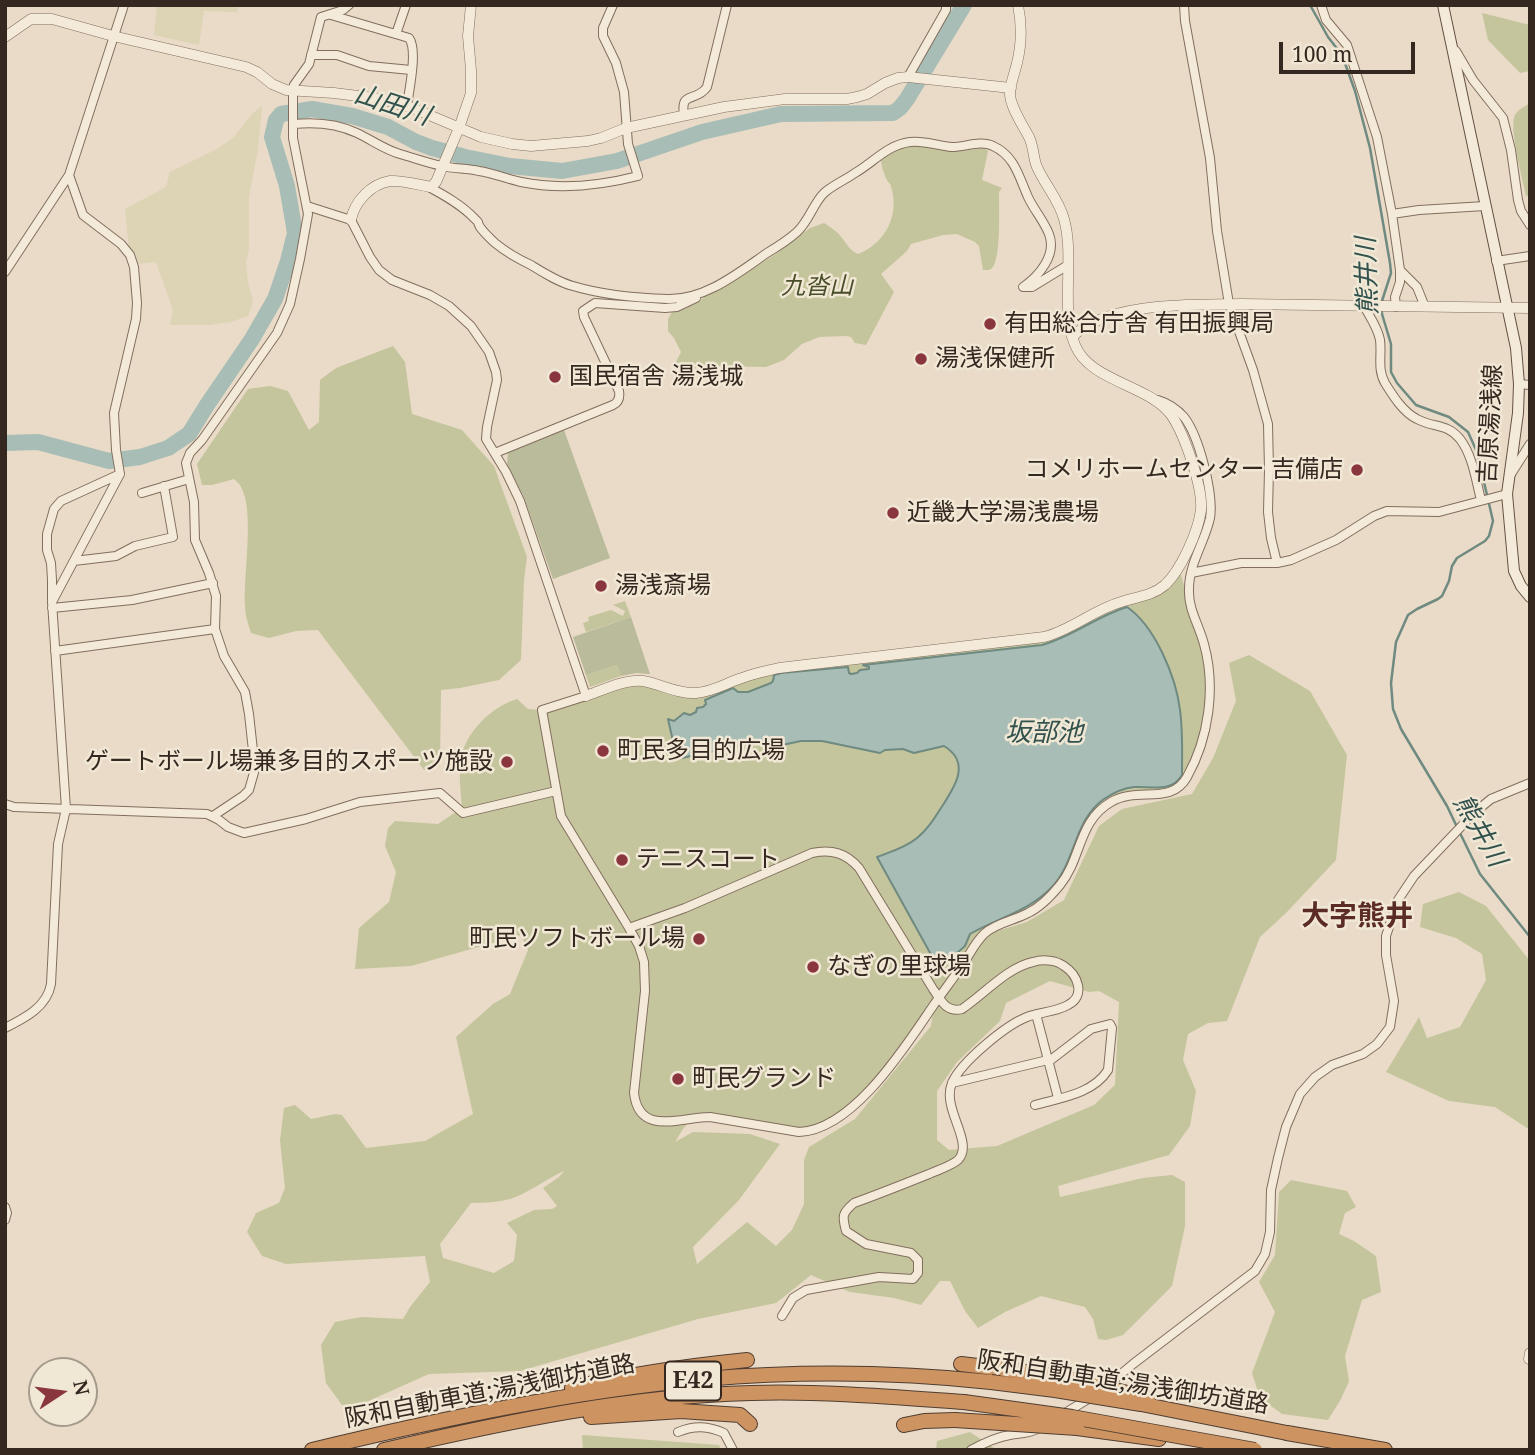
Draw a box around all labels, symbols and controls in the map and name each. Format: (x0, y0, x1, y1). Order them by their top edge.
scale bar (1283, 28, 1420, 72)
text: 100 m (1292, 40, 1353, 68)
water label: 山田川 (350, 79, 434, 133)
water label: 熊井川 (1351, 236, 1385, 316)
park label: 九沓山 (781, 273, 853, 301)
place label: 有田総合庁舎 有田振興局 (1004, 310, 1274, 338)
marker: 有田総合庁舎 有田振興局 (982, 316, 998, 332)
place label: 湯浅保健所 (935, 345, 1055, 373)
marker: 湯浅保健所 (913, 351, 929, 367)
place label: 国民宿舎 湯浅城 (569, 363, 743, 391)
street label: 吉原湯浅線 (1473, 363, 1509, 485)
marker: 国民宿舎 湯浅城 (547, 369, 563, 385)
place label: コメリホームセンター 吉備店 (1025, 456, 1343, 484)
marker: コメリホームセンター 吉備店 (1349, 462, 1365, 478)
place label: 近畿大学湯浅農場 (907, 499, 1099, 527)
marker: 近畿大学湯浅農場 (885, 505, 901, 521)
place label: 湯浅斎場 (615, 572, 711, 600)
marker: 湯浅斎場 (593, 578, 609, 594)
water label: 坂部池 (1005, 718, 1083, 750)
place label: 町民多目的広場 (617, 737, 785, 765)
marker: 町民多目的広場 (595, 743, 611, 759)
place label: ゲートボール場兼多目的スポーツ施設 (85, 748, 493, 776)
marker: ゲートボール場兼多目的スポーツ施設 (499, 754, 515, 770)
water label: 熊井川 (1446, 789, 1512, 873)
place label: テニスコート (636, 846, 780, 874)
marker: テニスコート (614, 852, 630, 868)
district label: 大字熊井 (1301, 900, 1413, 934)
place label: 町民ソフトボール場 (469, 925, 685, 953)
marker: 町民ソフトボール場 (691, 931, 707, 947)
place label: なぎの里球場 (827, 953, 971, 981)
marker: なぎの里球場 (805, 959, 821, 975)
place label: 町民グランド (692, 1065, 836, 1093)
marker: 町民グランド (670, 1071, 686, 1087)
street label: 阪和自動車道;湯浅御坊道路 (975, 1346, 1271, 1420)
street label: 阪和自動車道;湯浅御坊道路 (343, 1350, 637, 1434)
north arrow (28, 1357, 98, 1427)
road number: E42 (665, 1362, 721, 1400)
text: N (67, 1377, 96, 1398)

